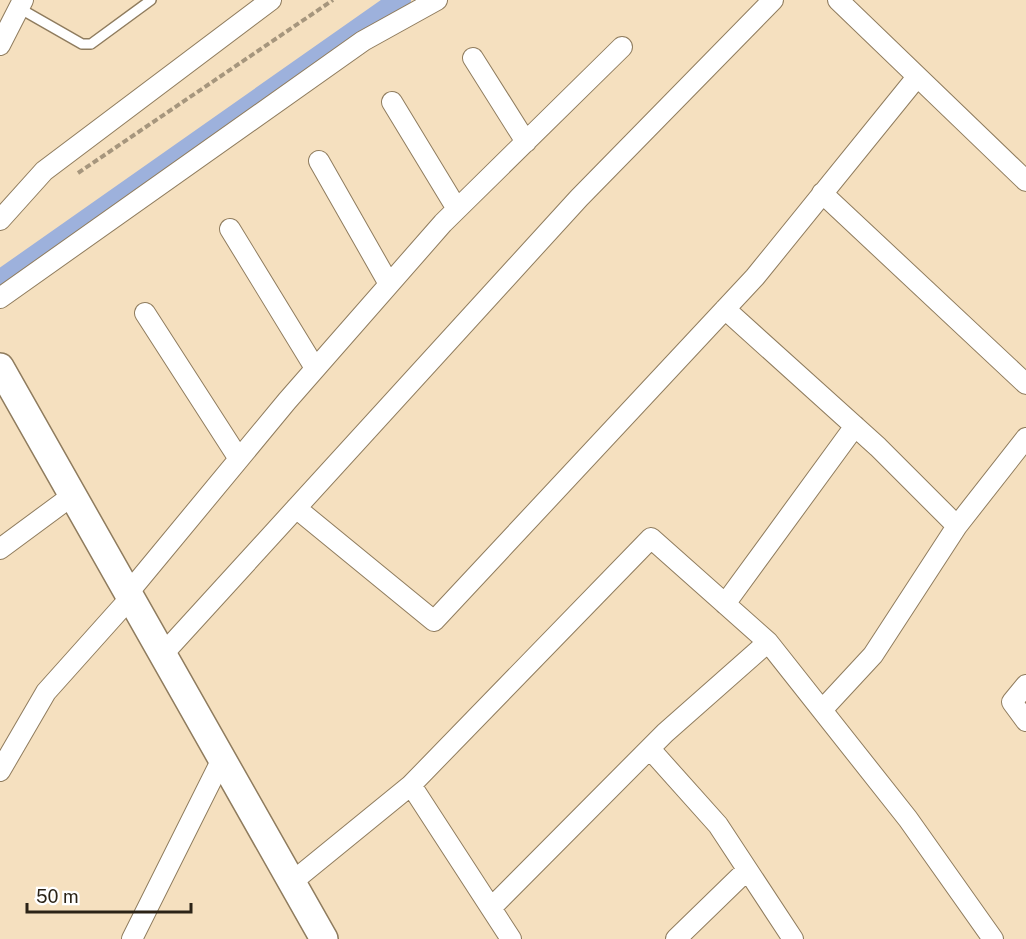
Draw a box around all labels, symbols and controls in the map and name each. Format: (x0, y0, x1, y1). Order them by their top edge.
scale bar (27, 876, 190, 914)
text: 50 m (36, 886, 79, 907)

